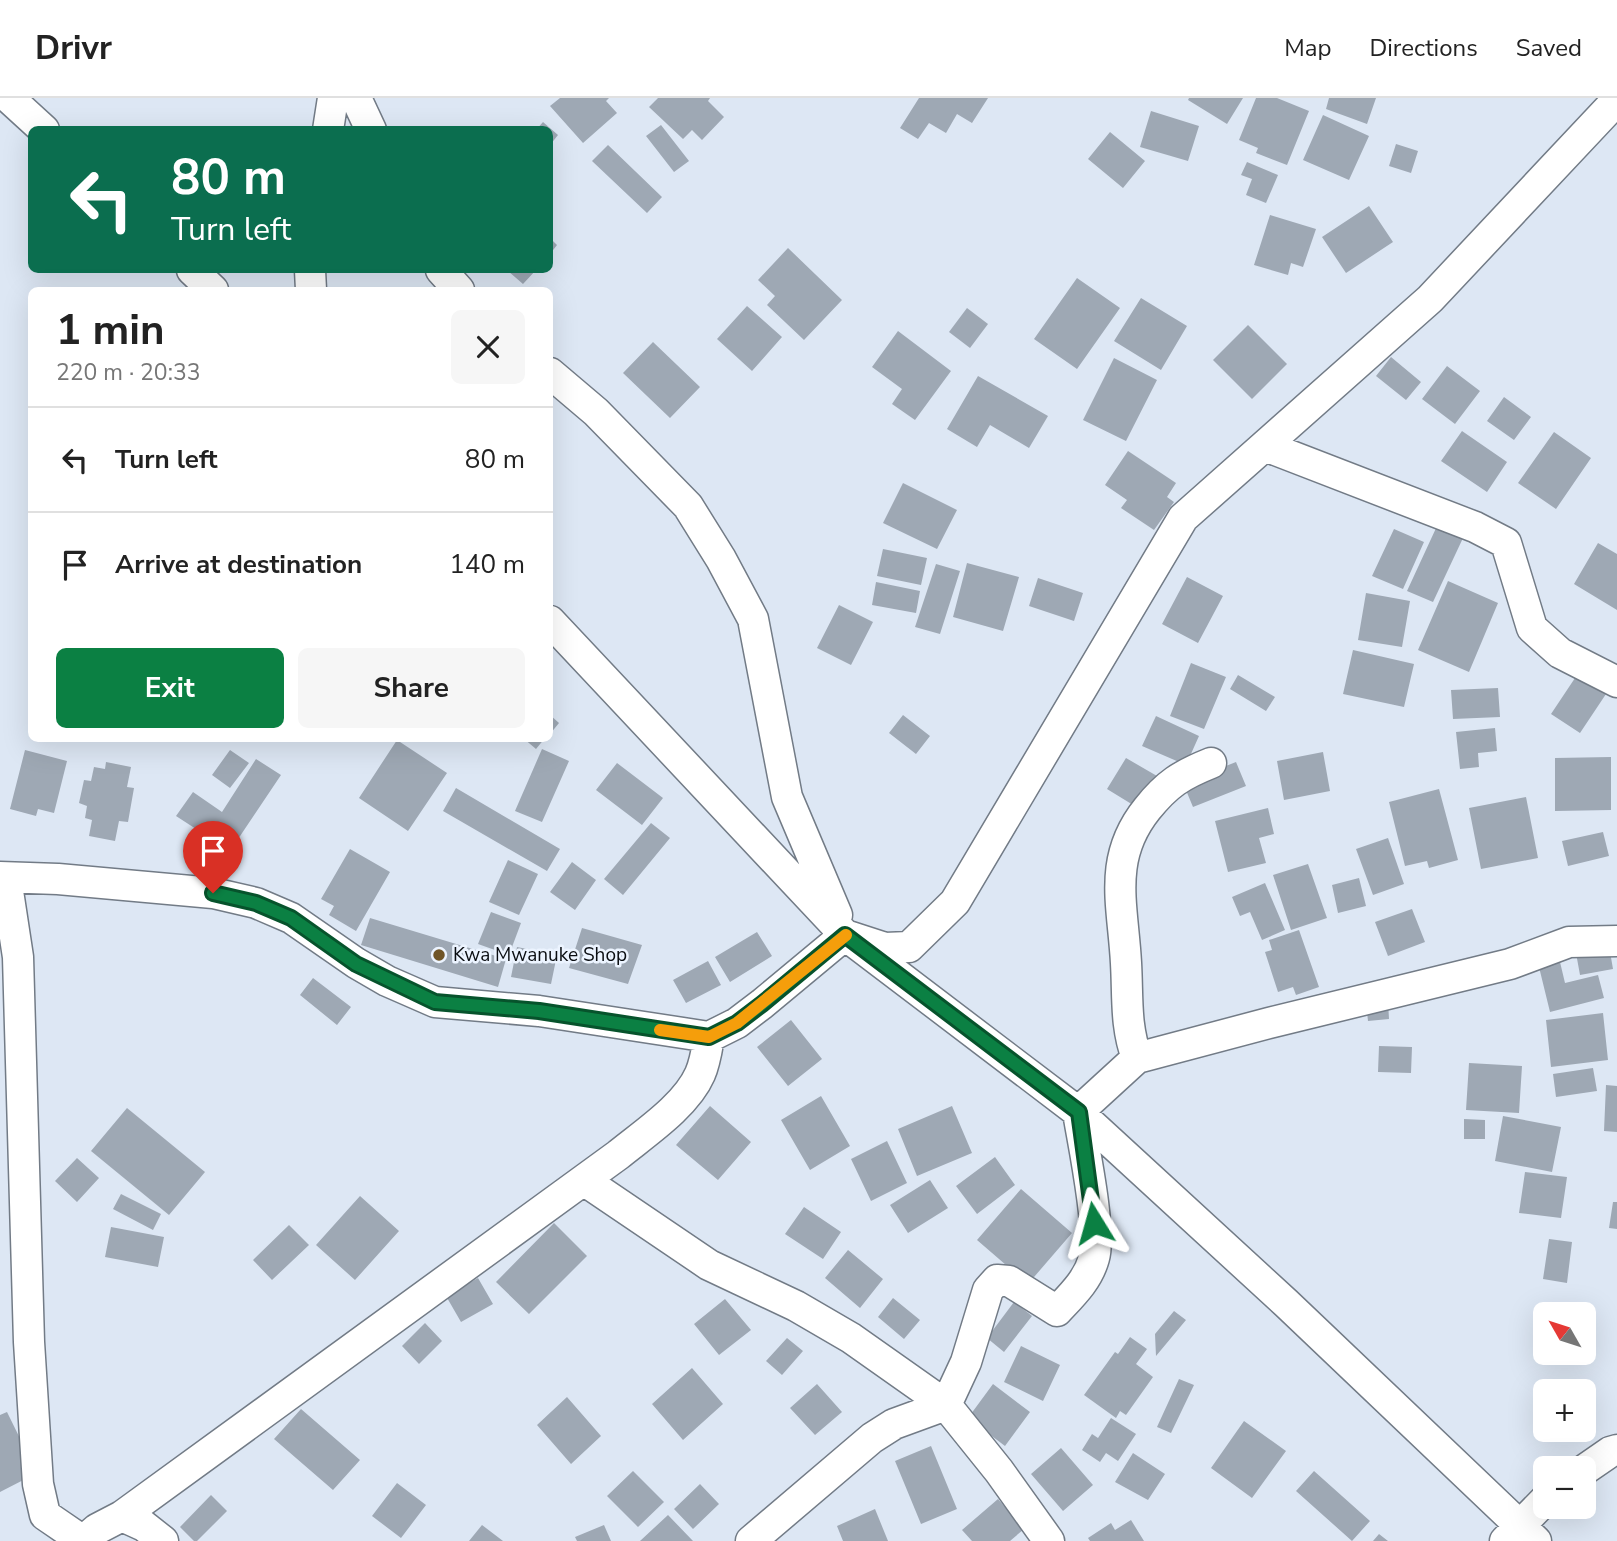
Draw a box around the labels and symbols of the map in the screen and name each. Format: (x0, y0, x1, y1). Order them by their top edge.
pin (183, 821, 243, 893)
place label: Kwa Mwanuke Shop (453, 942, 627, 968)
marker: Kwa Mwanuke Shop (431, 947, 447, 963)
position arrow (1057, 1186, 1131, 1260)
north arrow (1533, 1302, 1596, 1365)

